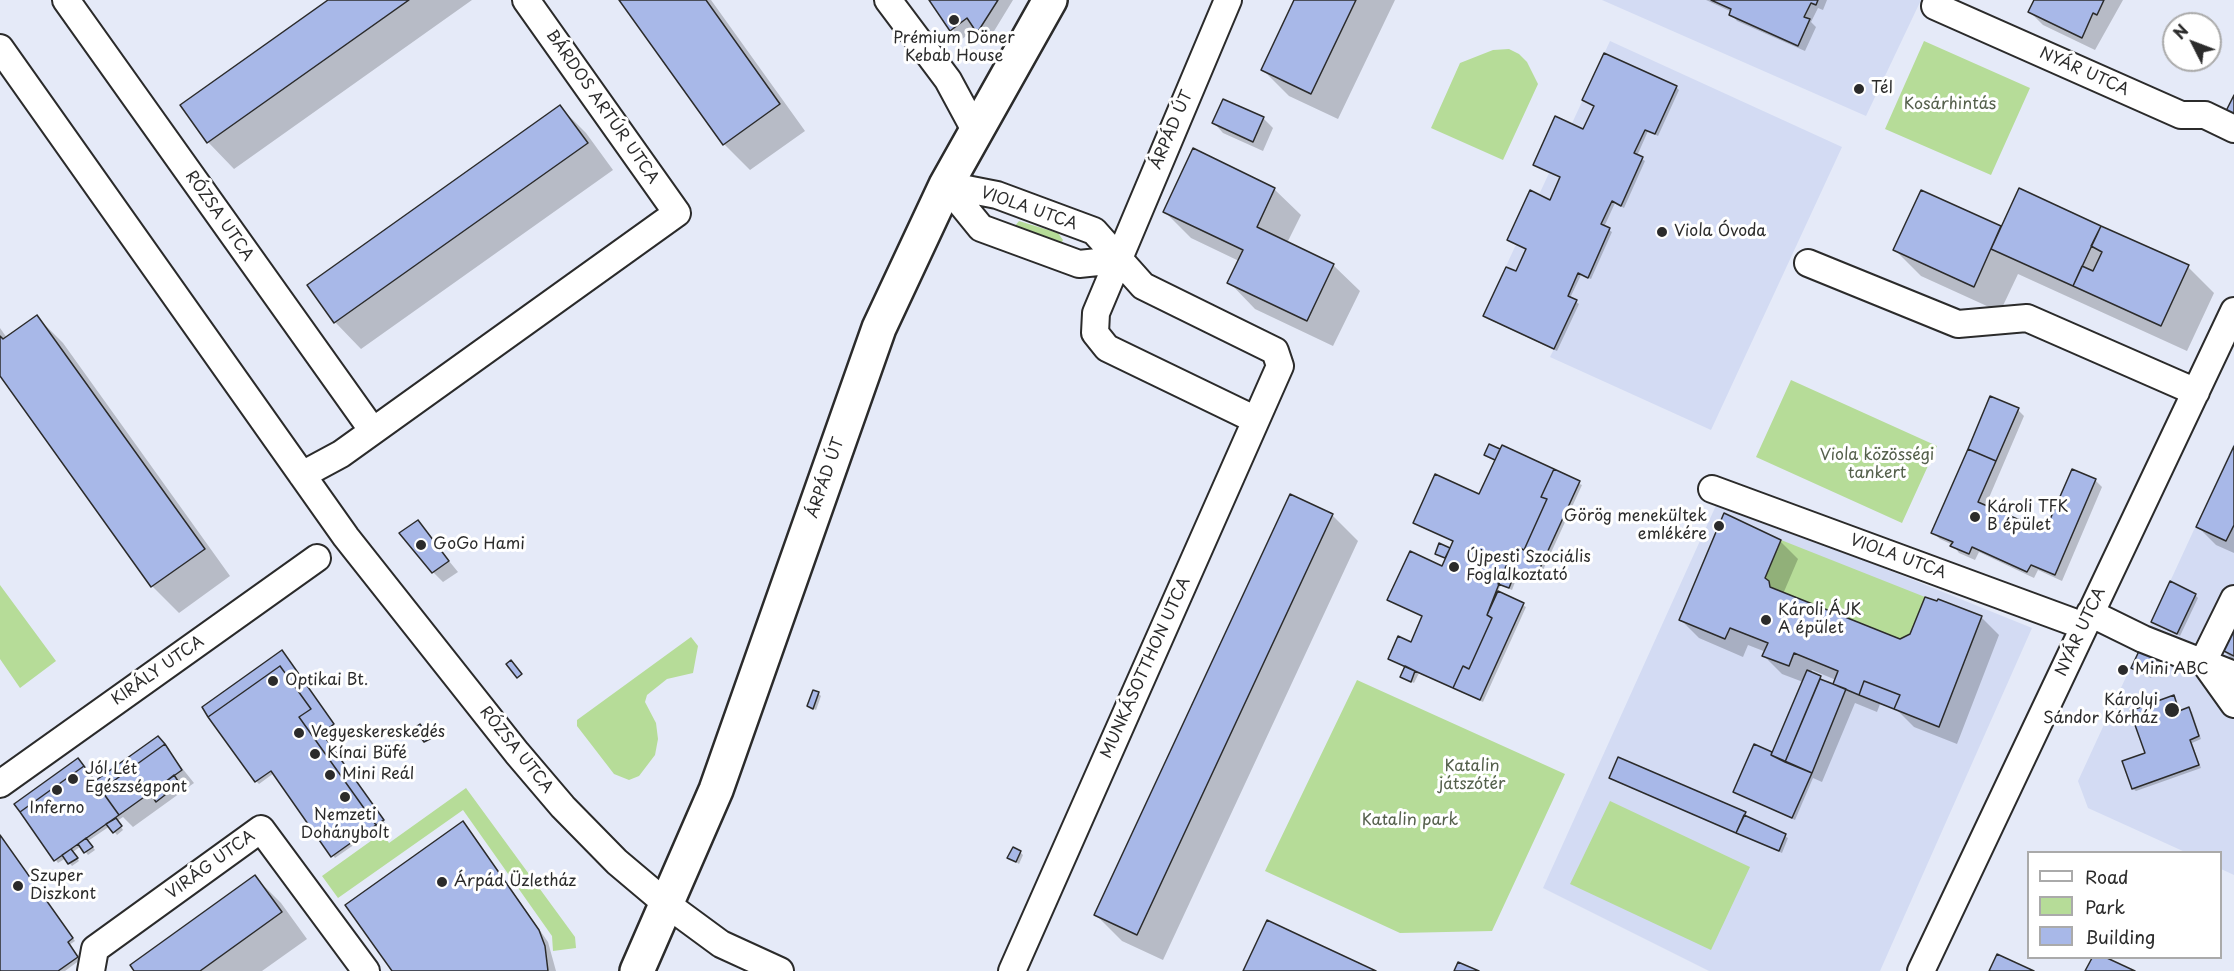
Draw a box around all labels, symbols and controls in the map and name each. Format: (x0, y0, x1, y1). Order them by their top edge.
north arrow (2162, 12, 2222, 72)
marker: Prémium Döner Kebab House (947, 13, 961, 27)
text: N (2167, 19, 2193, 44)
street label: BÁRDOS ARTÚR UTCA (542, 26, 662, 188)
place label: Prémium Döner Kebab House (893, 29, 1015, 67)
street label: NYÁR UTCA (2036, 44, 2132, 100)
place label: Tél (1871, 79, 1893, 99)
marker: Tél (1852, 82, 1866, 96)
street label: ÁRPÁD ÚT (1147, 88, 1197, 172)
park label: Kosárhintás (1904, 95, 1996, 115)
street label: RÓZSA UTCA (181, 167, 257, 265)
street label: VIOLA UTCA (978, 184, 1080, 234)
place label: Viola Óvoda (1674, 222, 1766, 242)
marker: Viola Óvoda (1655, 225, 1669, 239)
street label: ÁRPÁD ÚT (803, 435, 849, 521)
park label: Viola közösségi tankert (1820, 446, 1934, 484)
place label: Károli TFK B épület (1987, 498, 2069, 536)
place label: Görög menekültek emlékére (1564, 507, 1707, 545)
marker: Károli TFK B épület (1968, 510, 1982, 524)
marker: Görög menekültek emlékére (1712, 519, 1726, 533)
street label: VIOLA UTCA (1847, 531, 1949, 583)
place label: GoGo Hami (433, 535, 525, 555)
marker: GoGo Hami (414, 538, 428, 552)
place label: Újpesti Szociális Foglalkoztató (1466, 548, 1591, 586)
marker: Újpesti Szociális Foglalkoztató (1447, 560, 1461, 574)
street label: MUNKÁSOTTHON UTCA (1097, 574, 1195, 762)
street label: NYÁR UTCA (2052, 585, 2110, 679)
place label: Károli ÁJK A épület (1778, 601, 1862, 639)
marker: Károli ÁJK A épület (1759, 613, 1773, 627)
street label: KIRÁLY UTCA (108, 632, 208, 710)
place label: Mini ABC (2135, 660, 2209, 680)
marker: Mini ABC (2116, 663, 2130, 677)
place label: Optikai Bt. (285, 671, 368, 691)
marker: Optikai Bt. (266, 674, 280, 688)
place label: Károlyi Sándor Kórház (2043, 691, 2158, 729)
marker: Károlyi Sándor Kórház (2163, 701, 2181, 719)
street label: RÓZSA UTCA (475, 703, 557, 797)
place label: Vegyeskereskedés (311, 723, 445, 743)
marker: Vegyeskereskedés (292, 726, 306, 740)
place label: Kínai Büfé (327, 744, 407, 764)
marker: Kínai Büfé (308, 747, 322, 761)
park label: Katalin játszótér (1439, 757, 1505, 795)
place label: Jól Lét Egészségpont (85, 760, 187, 798)
place label: Mini Reál (342, 765, 414, 785)
marker: Mini Reál (323, 768, 337, 782)
marker: Jól Lét Egészségpont (66, 772, 80, 786)
marker: Inferno (50, 783, 64, 797)
marker: Nemzeti Dohánybolt (338, 790, 352, 804)
place label: Inferno (30, 799, 84, 819)
place label: Nemzeti Dohánybolt (301, 806, 389, 844)
park label: Katalin park (1362, 811, 1458, 831)
street label: VIRÁG UTCA (163, 827, 259, 903)
legend (2027, 851, 2222, 959)
text: Road (2085, 863, 2129, 890)
place label: Szuper Diszkont (30, 867, 96, 905)
place label: Árpád Üzletház (454, 872, 576, 892)
marker: Árpád Üzletház (435, 875, 449, 889)
marker: Szuper Diszkont (11, 879, 25, 893)
text: Park (2085, 893, 2125, 920)
text: Building (2085, 923, 2155, 950)

